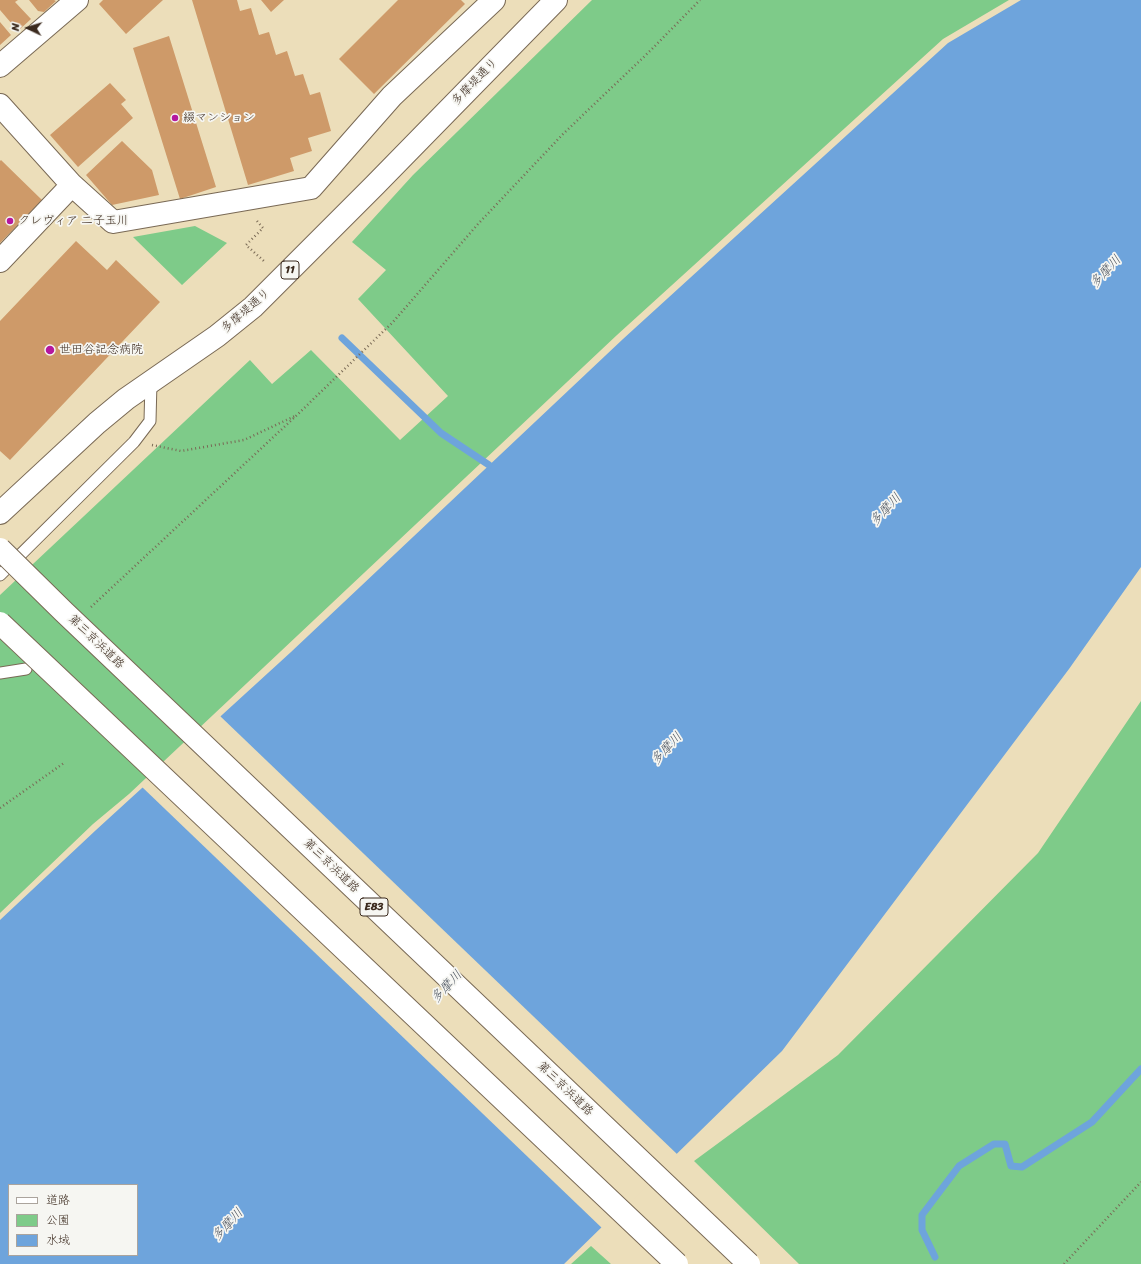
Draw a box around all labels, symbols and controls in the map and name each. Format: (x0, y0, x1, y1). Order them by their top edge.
north arrow (8, 8, 48, 48)
text: N (6, 23, 25, 32)
street label: 多摩堤通り (449, 55, 501, 109)
place label: 綴マンション (183, 111, 255, 125)
marker: 綴マンション (170, 113, 180, 123)
place label: クレヴィア 二子玉川 (18, 214, 129, 228)
marker: クレヴィア 二子玉川 (5, 216, 15, 226)
water label: 多摩川 (1087, 252, 1125, 292)
road number: 11 (281, 261, 299, 279)
street label: 多摩堤通り (219, 286, 273, 336)
place label: 世田谷記念病院 (59, 343, 143, 357)
marker: 世田谷記念病院 (44, 344, 56, 356)
water label: 多摩川 (867, 490, 905, 530)
street label: 第三京浜道路 (65, 612, 127, 672)
water label: 多摩川 (648, 729, 686, 769)
street label: 第三京浜道路 (300, 836, 362, 896)
road number: E83 (360, 898, 388, 916)
water label: 多摩川 (428, 967, 466, 1007)
street label: 第三京浜道路 (534, 1059, 596, 1119)
legend (8, 1184, 138, 1256)
text: 道路 (46, 1189, 70, 1211)
water label: 多摩川 (209, 1205, 247, 1245)
text: 公園 (46, 1209, 70, 1231)
text: 水域 (46, 1229, 70, 1251)

